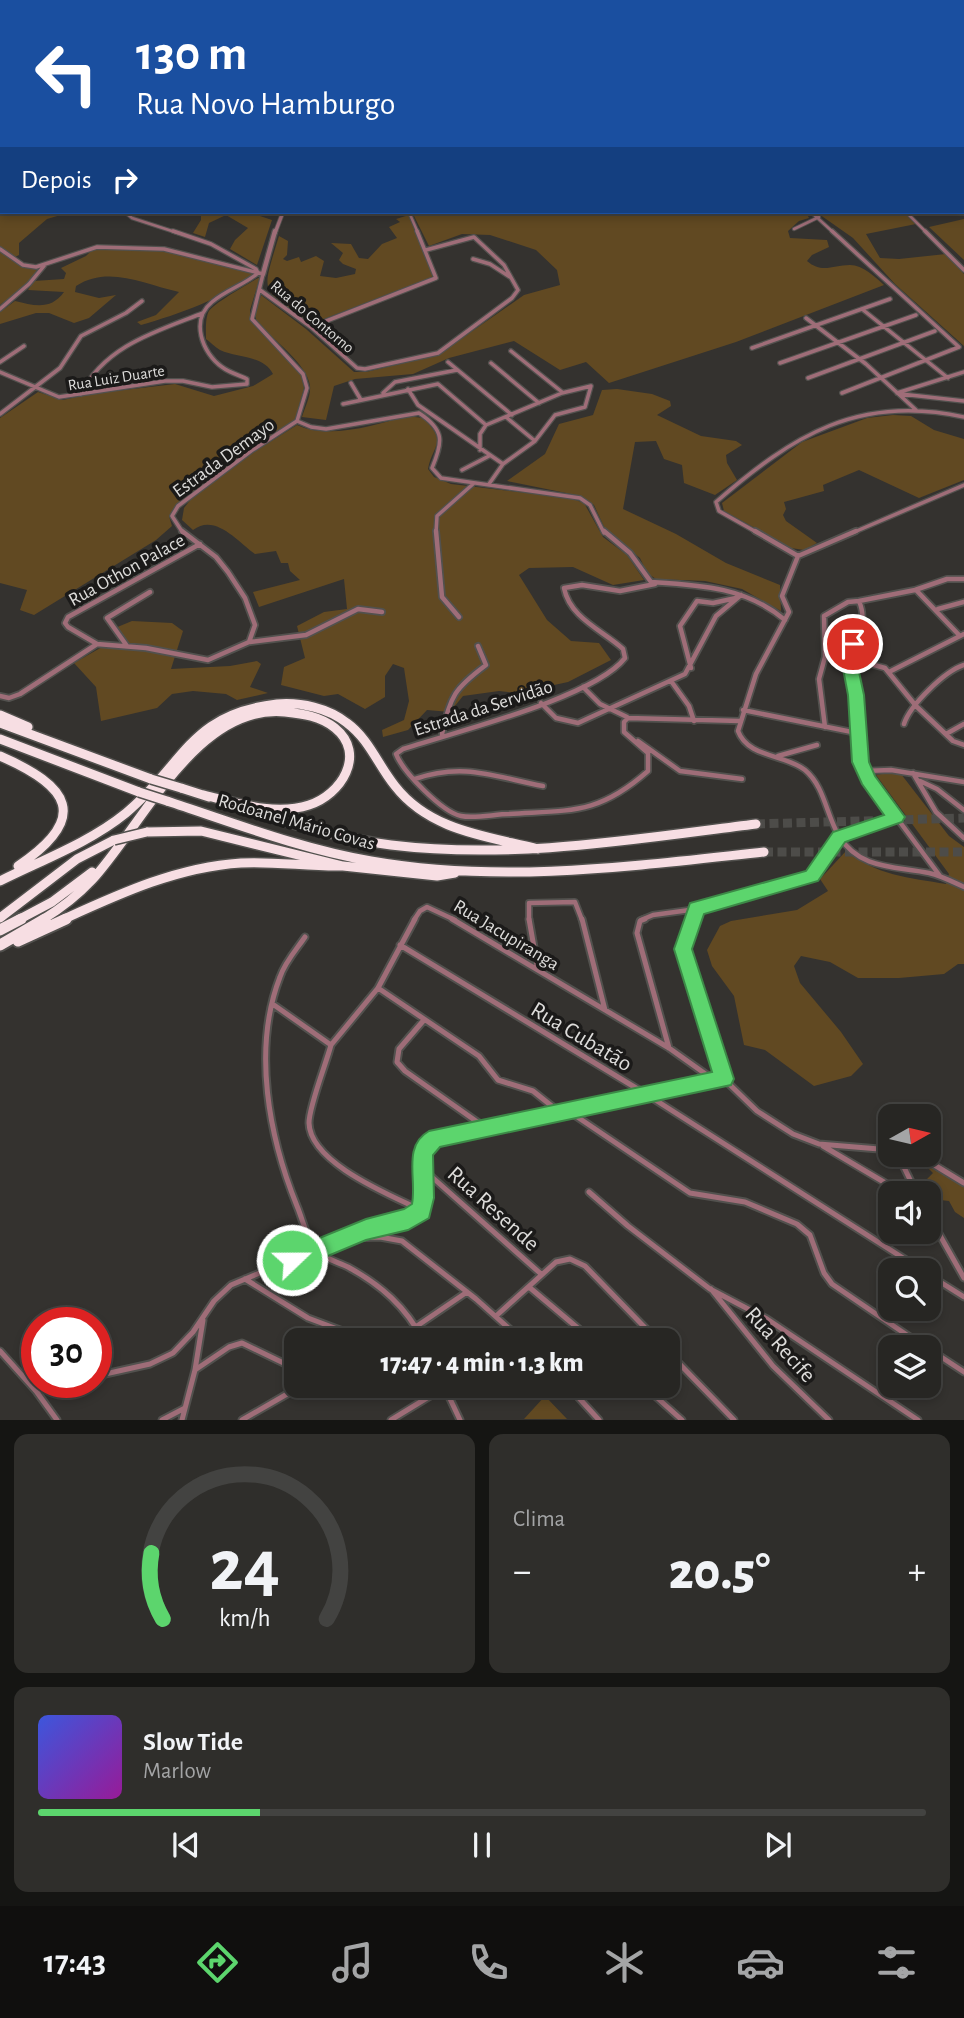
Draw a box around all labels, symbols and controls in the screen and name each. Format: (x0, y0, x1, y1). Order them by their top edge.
icon: left (21, 28, 112, 119)
text: 130 m (136, 30, 247, 79)
text: Rua Novo Hamburgo (136, 88, 395, 120)
icon: right (106, 161, 144, 199)
text: Depois (21, 167, 92, 193)
street label: Rua do Contorno (268, 277, 357, 356)
street label: Rua Luiz Duarte (67, 362, 166, 394)
street label: Estrada Demayo (169, 415, 278, 501)
street label: Rua Othon Palace (65, 531, 188, 610)
pin (823, 614, 883, 674)
icon: arrive (834, 625, 872, 663)
street label: Estrada da Servidão (412, 677, 555, 740)
street label: Rodoanel Mário Covas (216, 791, 377, 854)
street label: Rua Jacupiranga (450, 896, 562, 974)
street label: Rua Cubatão (527, 998, 636, 1076)
north arrow (878, 1104, 942, 1167)
map controls (878, 1104, 941, 1398)
street label: Rua Resende (443, 1162, 543, 1256)
button: sound (878, 1181, 941, 1244)
position arrow (255, 1223, 329, 1297)
button: search (878, 1258, 941, 1321)
street label: Rua Recife (740, 1303, 819, 1387)
speed limit sign: 30 (21, 1307, 112, 1398)
button: layers (878, 1335, 941, 1398)
text: 17:47 · 4 min · 1.3 km (381, 1350, 583, 1376)
text: Clima (513, 1508, 565, 1531)
text: 24 (209, 1532, 280, 1605)
text: 20.5° (669, 1546, 770, 1598)
text: − (513, 1553, 531, 1591)
text: + (908, 1553, 926, 1591)
text: km/h (219, 1606, 270, 1631)
text: Slow Tide (143, 1729, 243, 1755)
text: Marlow (143, 1760, 211, 1783)
icon: previous (167, 1826, 205, 1864)
icon: pause (463, 1826, 501, 1864)
icon: next (759, 1826, 797, 1864)
icon: directions (193, 1938, 242, 1987)
icon: music (328, 1938, 377, 1987)
icon: phone (464, 1938, 513, 1987)
icon: climate (600, 1938, 649, 1987)
icon: car (736, 1938, 785, 1987)
icon: filters (872, 1938, 921, 1987)
text: 17:43 (43, 1946, 106, 1978)

